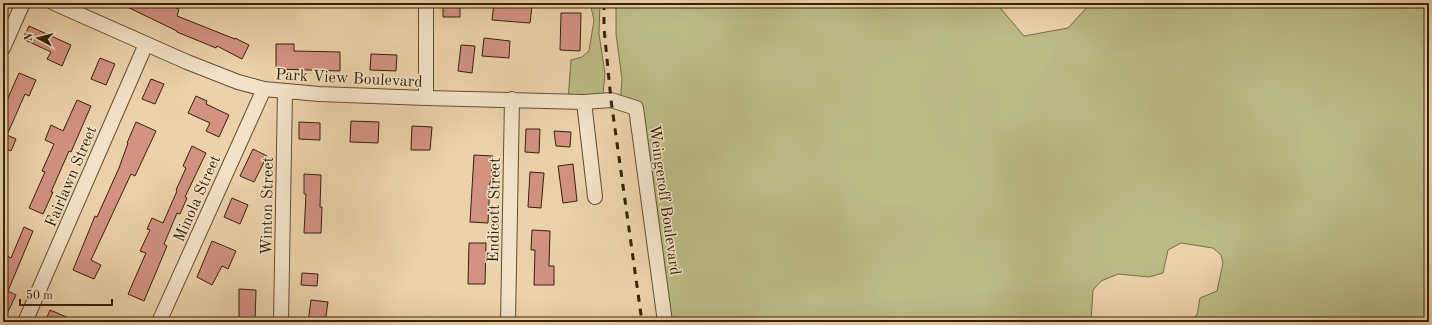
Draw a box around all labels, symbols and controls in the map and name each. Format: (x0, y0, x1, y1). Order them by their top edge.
north arrow (18, 18, 58, 58)
text: N (24, 32, 36, 42)
street label: Park View Boulevard (275, 67, 423, 91)
street label: Fairlawn Street (43, 123, 101, 230)
street label: Weingeroff Boulevard (646, 124, 682, 276)
street label: Minola Street (172, 153, 224, 245)
street label: Winton Street (259, 156, 277, 255)
street label: Endicott Street (486, 157, 504, 263)
scale bar (20, 281, 112, 307)
text: 50 m (26, 289, 53, 302)

